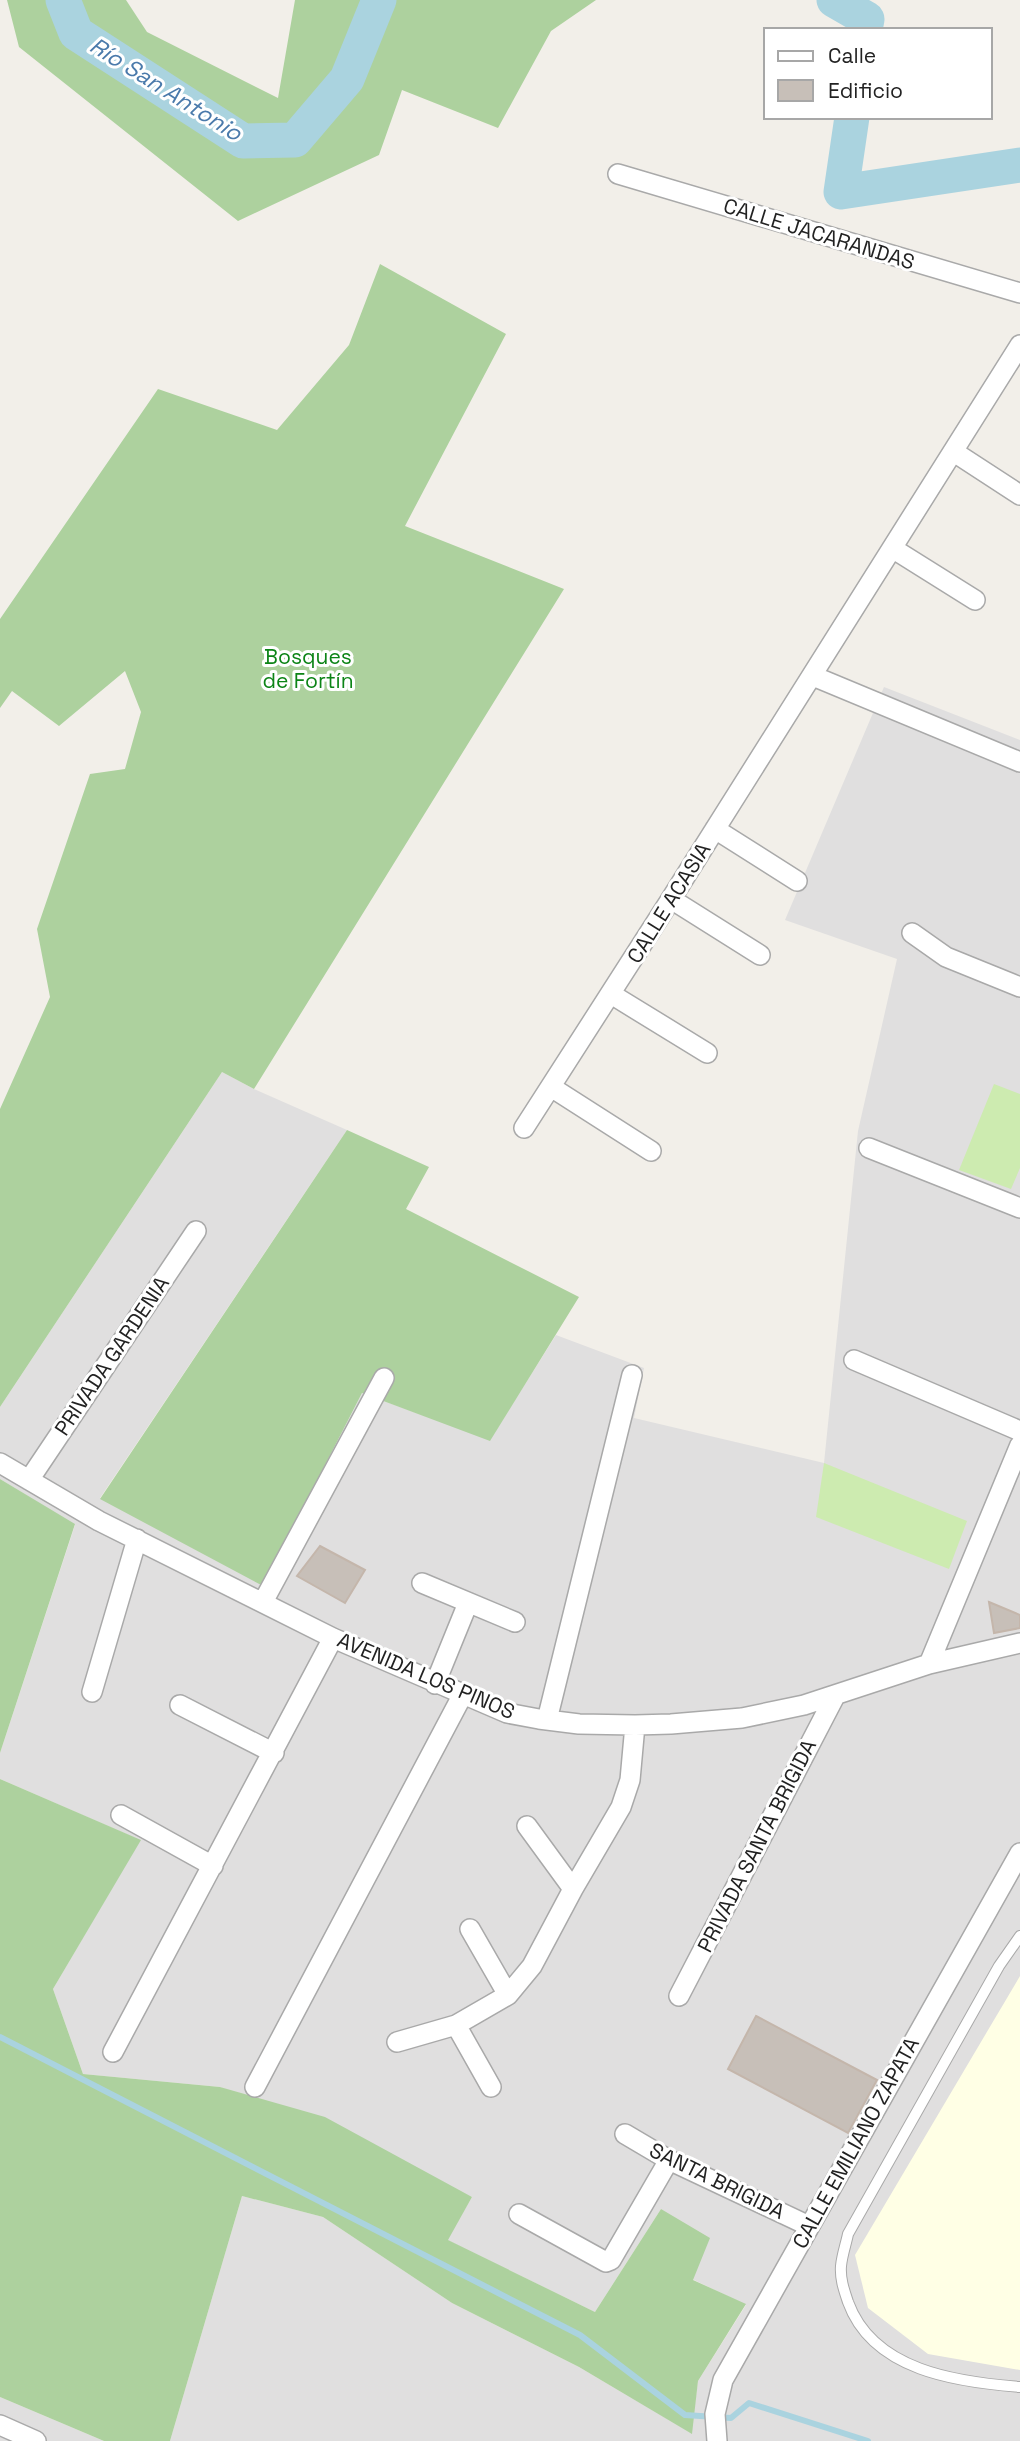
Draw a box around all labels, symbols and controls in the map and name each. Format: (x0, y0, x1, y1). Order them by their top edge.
legend (764, 28, 992, 119)
water label: Río San Antonio (84, 30, 248, 148)
text: Calle (828, 42, 876, 69)
text: Edificio (828, 77, 903, 104)
street label: CALLE JACARANDAS (720, 192, 918, 275)
park label: Bosques de Fortín (262, 643, 354, 694)
street label: CALLE ACASIA (621, 837, 716, 968)
street label: PRIVADA GARDENIA (48, 1271, 175, 1441)
street label: AVENIDA LOS PINOS (333, 1626, 519, 1725)
street label: PRIVADA SANTA BRIGIDA (691, 1735, 822, 1957)
street label: CALLE EMILIANO ZAPATA (786, 2032, 925, 2253)
street label: SANTA BRIGIDA (645, 2136, 789, 2225)

